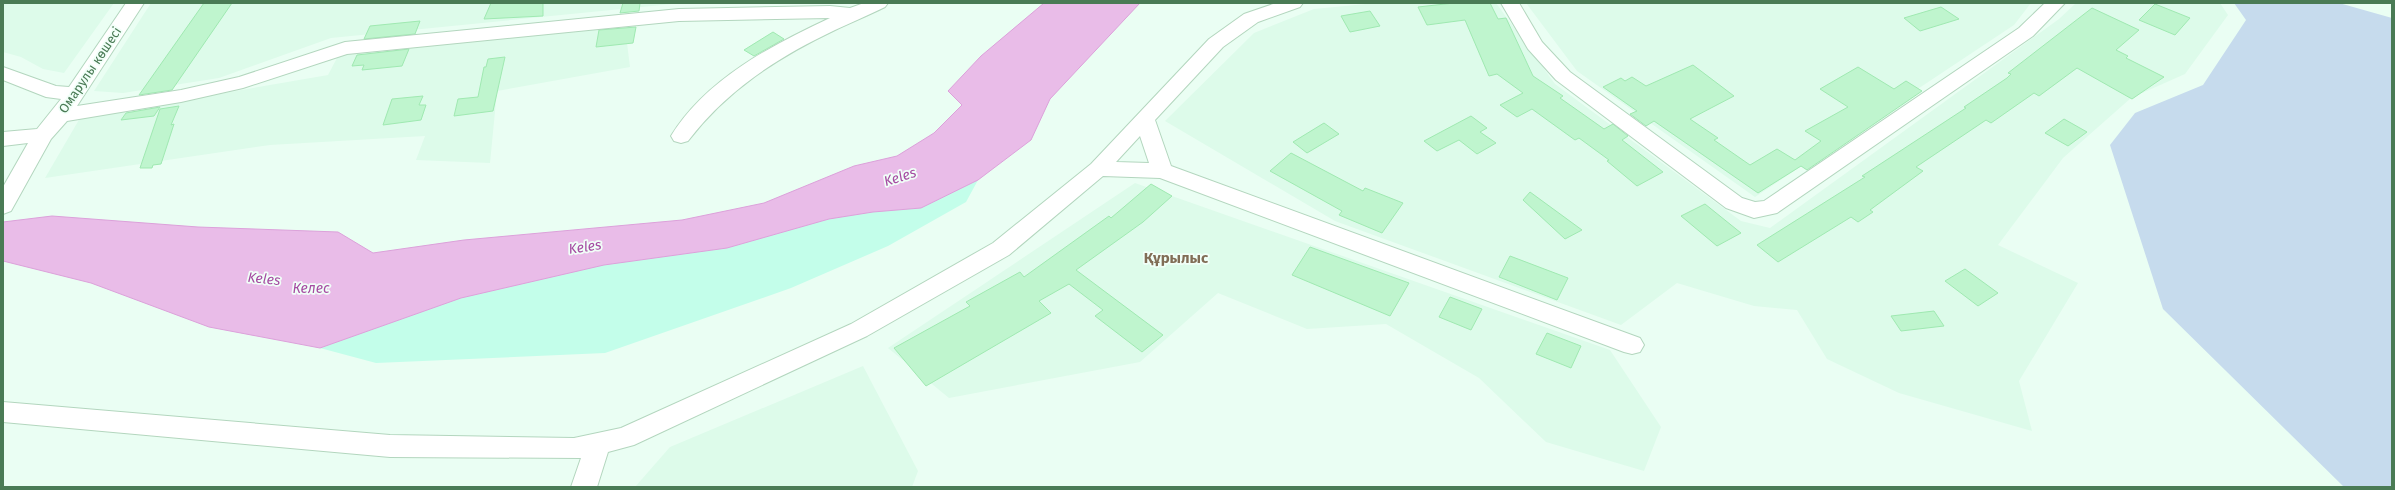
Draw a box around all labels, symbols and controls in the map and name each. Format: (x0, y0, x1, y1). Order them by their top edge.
street label: Омарулы көшесі (56, 24, 124, 116)
water label: Keles (882, 164, 919, 190)
water label: Keles (568, 236, 603, 258)
district label: Құрылыс (1144, 249, 1209, 267)
water label: Keles (247, 269, 282, 289)
water label: Келес (292, 280, 330, 297)

